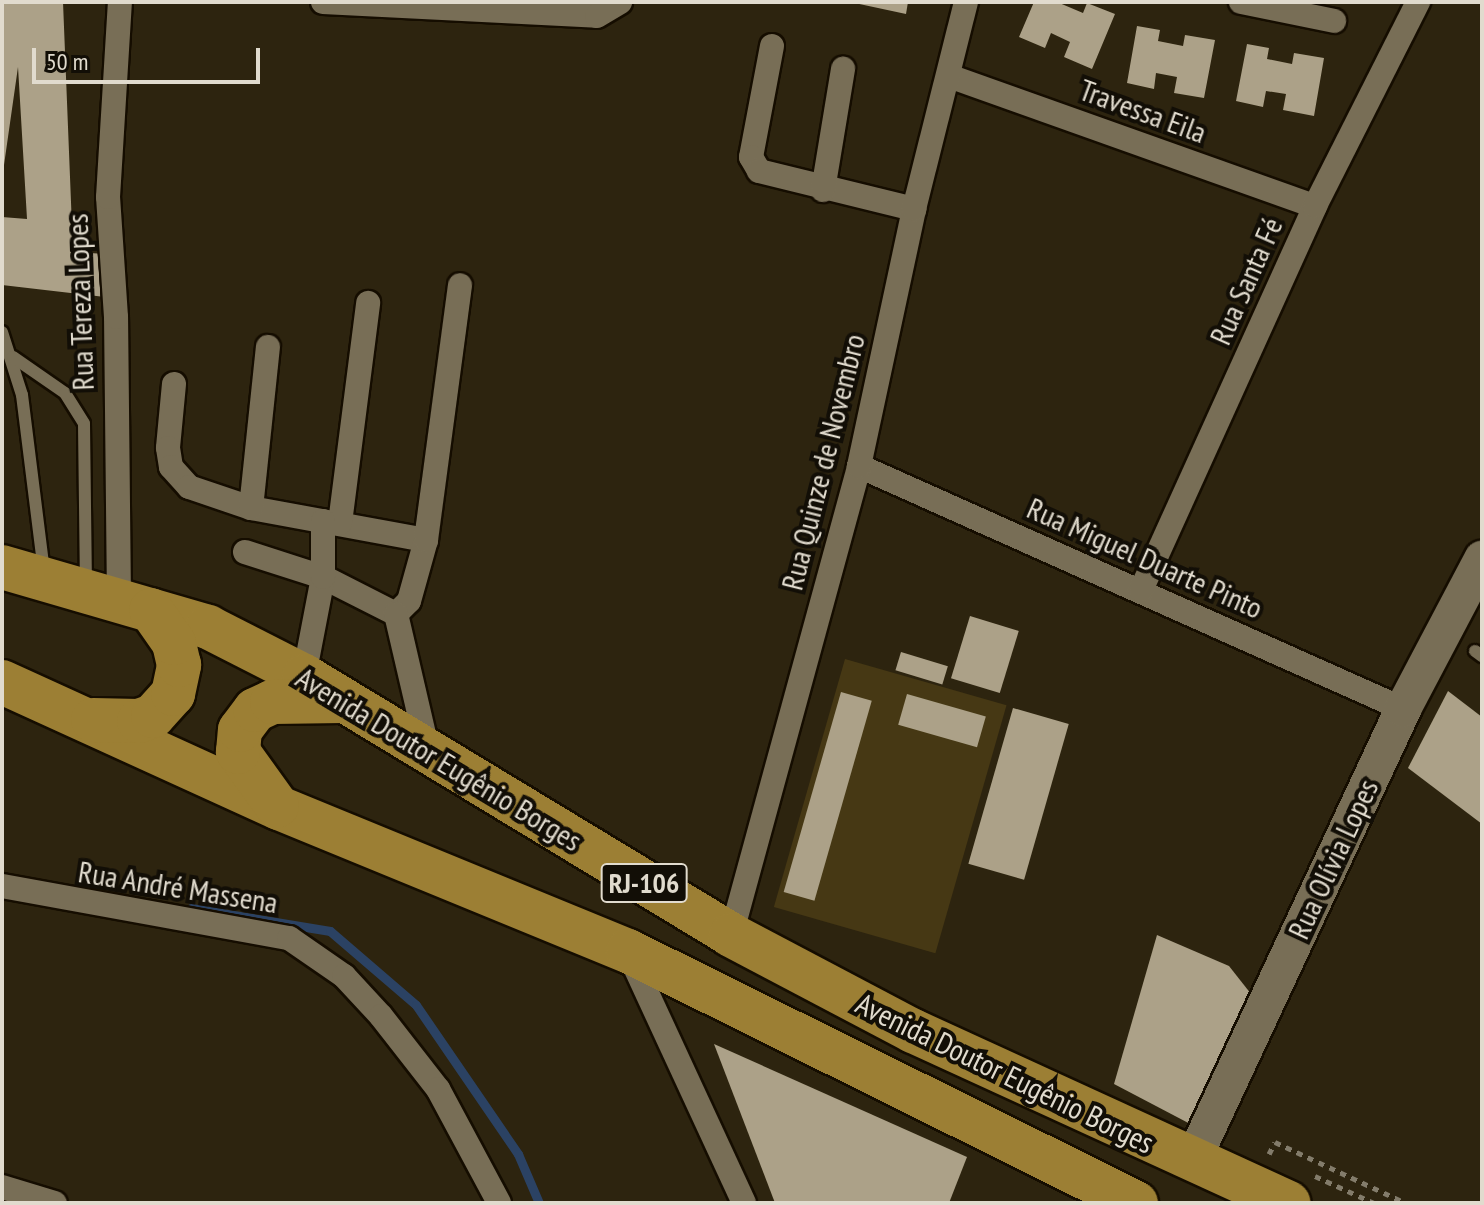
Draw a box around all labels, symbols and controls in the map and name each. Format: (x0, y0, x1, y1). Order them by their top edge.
scale bar (36, 32, 264, 82)
text: 50 m (46, 46, 88, 77)
street label: Travessa Eila (1075, 71, 1211, 151)
street label: Rua Santa Fé (1202, 212, 1290, 350)
street label: Rua Tereza Lopes (59, 213, 101, 391)
street label: Rua Quinze de Novembro (774, 330, 872, 594)
street label: Rua Miguel Duarte Pinto (1022, 490, 1268, 626)
street label: Avenida Doutor Eugênio Borges (290, 659, 588, 859)
street label: Rua Olívia Lopes (1280, 773, 1386, 945)
street label: Rua André Massena (75, 853, 281, 921)
road number: RJ-106 (600, 859, 688, 907)
street label: Avenida Doutor Eugênio Borges (850, 985, 1160, 1161)

